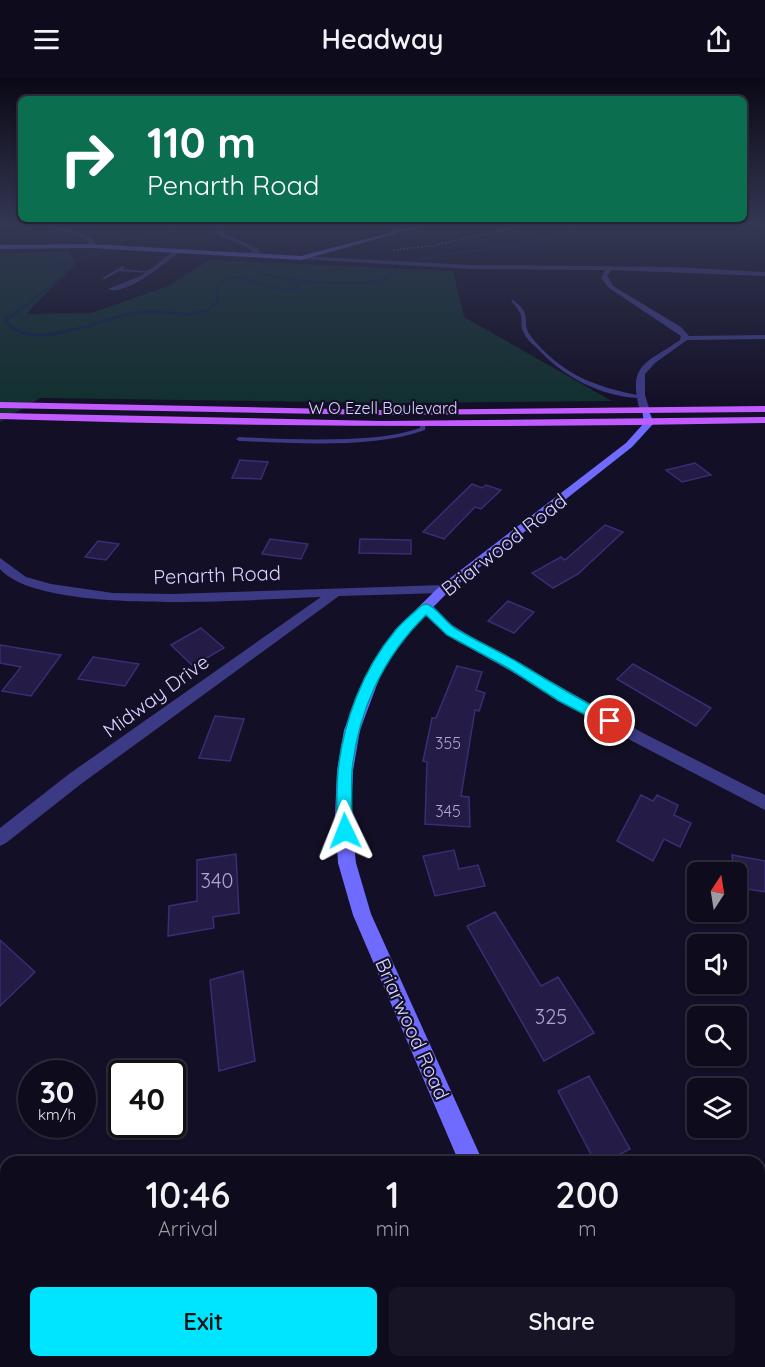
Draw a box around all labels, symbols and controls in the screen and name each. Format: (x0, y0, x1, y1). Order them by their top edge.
text: Headway (322, 22, 443, 56)
icon: menu (30, 23, 63, 56)
icon: share (702, 23, 735, 56)
text: 110 m (147, 116, 256, 169)
icon: right (48, 120, 126, 198)
text: Penarth Road (147, 168, 319, 202)
street label: W O Ezell Boulevard (308, 398, 458, 418)
street label: Briarwood Road (436, 488, 571, 601)
street label: Penarth Road (153, 560, 281, 589)
street label: Midway Drive (98, 649, 214, 742)
pin (584, 695, 635, 746)
icon: arrive (593, 704, 626, 737)
house number: 355 (435, 733, 461, 753)
position arrow (313, 799, 377, 863)
house number: 345 (435, 801, 461, 821)
north arrow (687, 862, 747, 922)
map controls (687, 862, 747, 1138)
house number: 340 (201, 868, 233, 893)
button: sound (687, 934, 747, 994)
street label: Briarwood Road (370, 954, 455, 1103)
house number: 325 (535, 1004, 567, 1029)
button: search (687, 1006, 747, 1066)
speed limit sign: 40 (108, 1060, 186, 1138)
text: 30 (40, 1073, 74, 1111)
button: layers (687, 1078, 747, 1138)
text: km/h (38, 1105, 76, 1124)
text: 10:46 (146, 1172, 230, 1217)
text: 1 (386, 1172, 400, 1217)
text: 200 (555, 1172, 619, 1217)
text: Arrival (158, 1216, 218, 1241)
text: min (376, 1216, 410, 1241)
text: m (578, 1216, 597, 1241)
button: Exit (30, 1287, 377, 1356)
button: Share (389, 1287, 735, 1356)

